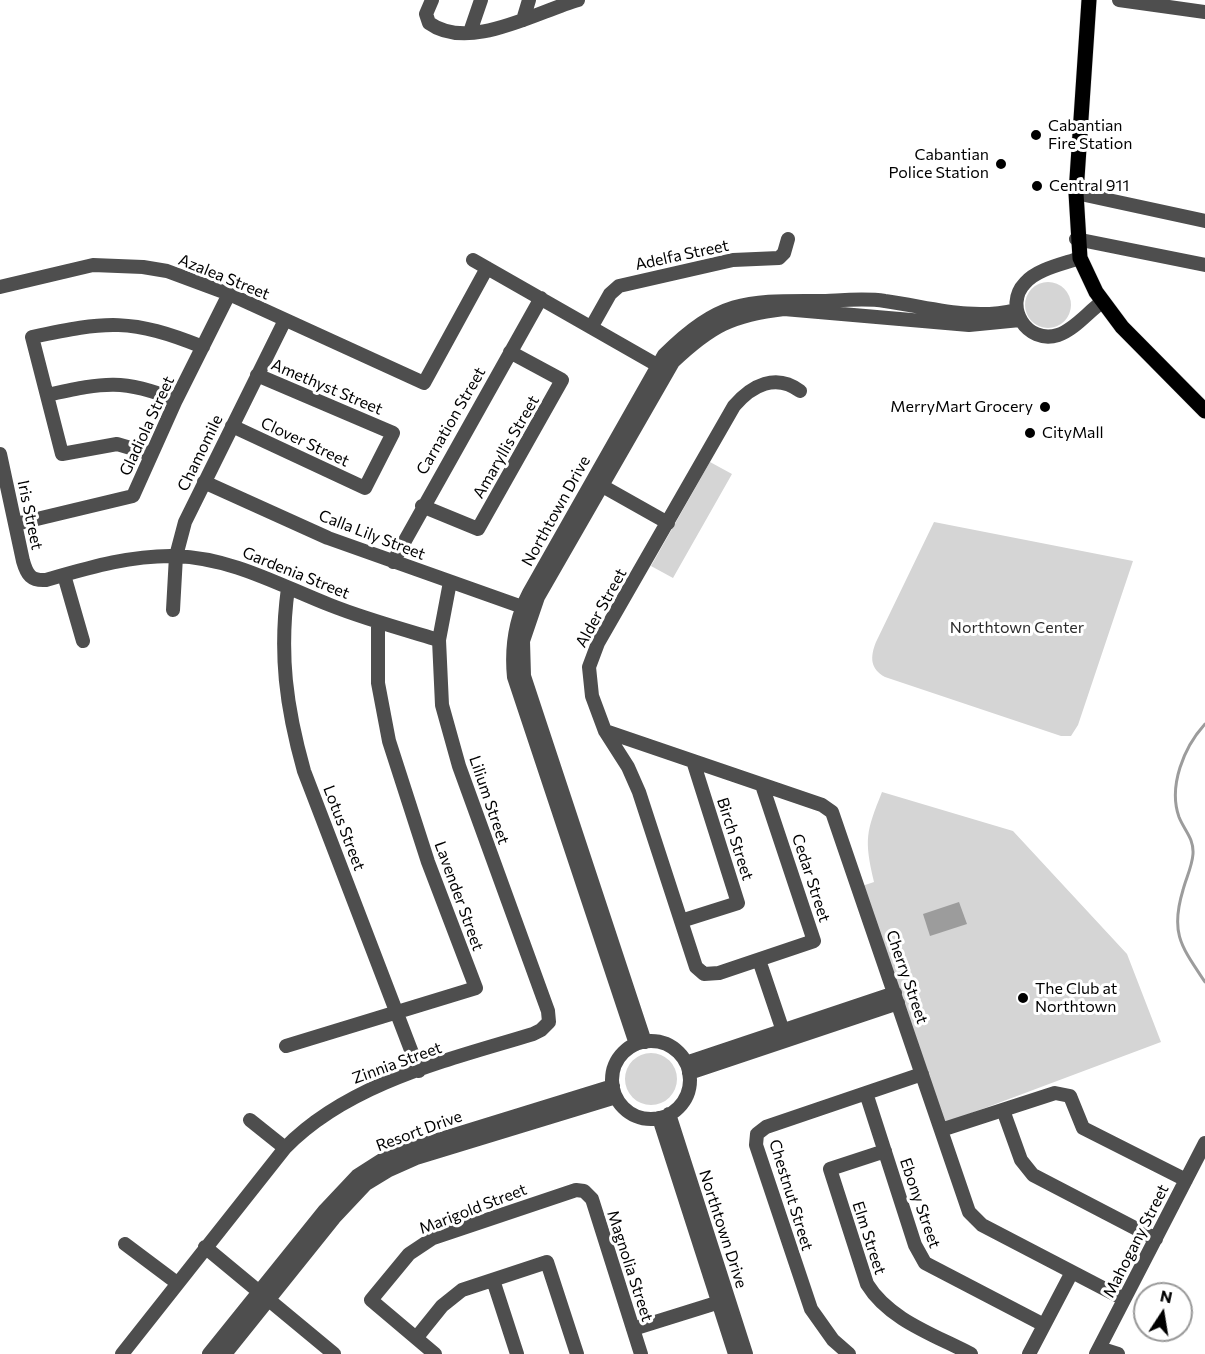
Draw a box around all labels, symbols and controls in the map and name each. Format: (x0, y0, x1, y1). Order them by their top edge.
place label: Cabantian Fire Station (1048, 116, 1132, 154)
marker: Cabantian Fire Station (1029, 128, 1043, 142)
place label: Cabantian Police Station (889, 145, 989, 183)
marker: Cabantian Police Station (994, 157, 1008, 171)
place label: Central 911 (1049, 176, 1129, 196)
marker: Central 911 (1030, 179, 1044, 193)
street label: Adelfa Street (633, 236, 731, 274)
street label: Azalea Street (176, 250, 272, 304)
street label: Amethyst Street (268, 355, 386, 419)
street label: Carnation Street (412, 364, 490, 478)
street label: Gladiola Street (116, 373, 178, 479)
street label: Amaryllis Street (469, 392, 543, 502)
place label: MerryMart Grocery (890, 397, 1033, 417)
marker: MerryMart Grocery (1038, 400, 1052, 414)
street label: Chamomile (173, 412, 227, 494)
street label: Clover Street (258, 413, 352, 471)
place label: CityMall (1042, 423, 1104, 443)
marker: CityMall (1023, 426, 1037, 440)
street label: Northtown Drive (518, 452, 594, 570)
street label: Iris Street (13, 479, 47, 551)
street label: Calla Lily Street (316, 506, 428, 564)
street label: Gardenia Street (240, 543, 352, 603)
street label: Alder Street (571, 565, 631, 651)
park label: Northtown Center (950, 618, 1084, 638)
street label: Lilium Street (465, 753, 513, 847)
street label: Lotus Street (319, 783, 369, 873)
street label: Birch Street (713, 795, 757, 883)
street label: Cedar Street (788, 831, 834, 925)
street label: Lavender Street (430, 839, 488, 953)
street label: Cherry Street (882, 928, 932, 1026)
place label: The Club at Northtown (1035, 979, 1117, 1017)
marker: The Club at Northtown (1016, 991, 1030, 1005)
street label: Zinnia Street (350, 1038, 444, 1088)
street label: Resort Drive (373, 1107, 465, 1155)
street label: Chestnut Street (765, 1137, 817, 1253)
street label: Ebony Street (896, 1155, 944, 1251)
street label: Northtown Drive (695, 1167, 751, 1291)
street label: Marigold Street (416, 1180, 530, 1238)
street label: Mahogany Street (1099, 1181, 1173, 1301)
street label: Elm Street (848, 1199, 890, 1277)
street label: Magnolia Street (603, 1208, 657, 1324)
north arrow (1133, 1282, 1193, 1342)
text: N (1159, 1285, 1174, 1306)

